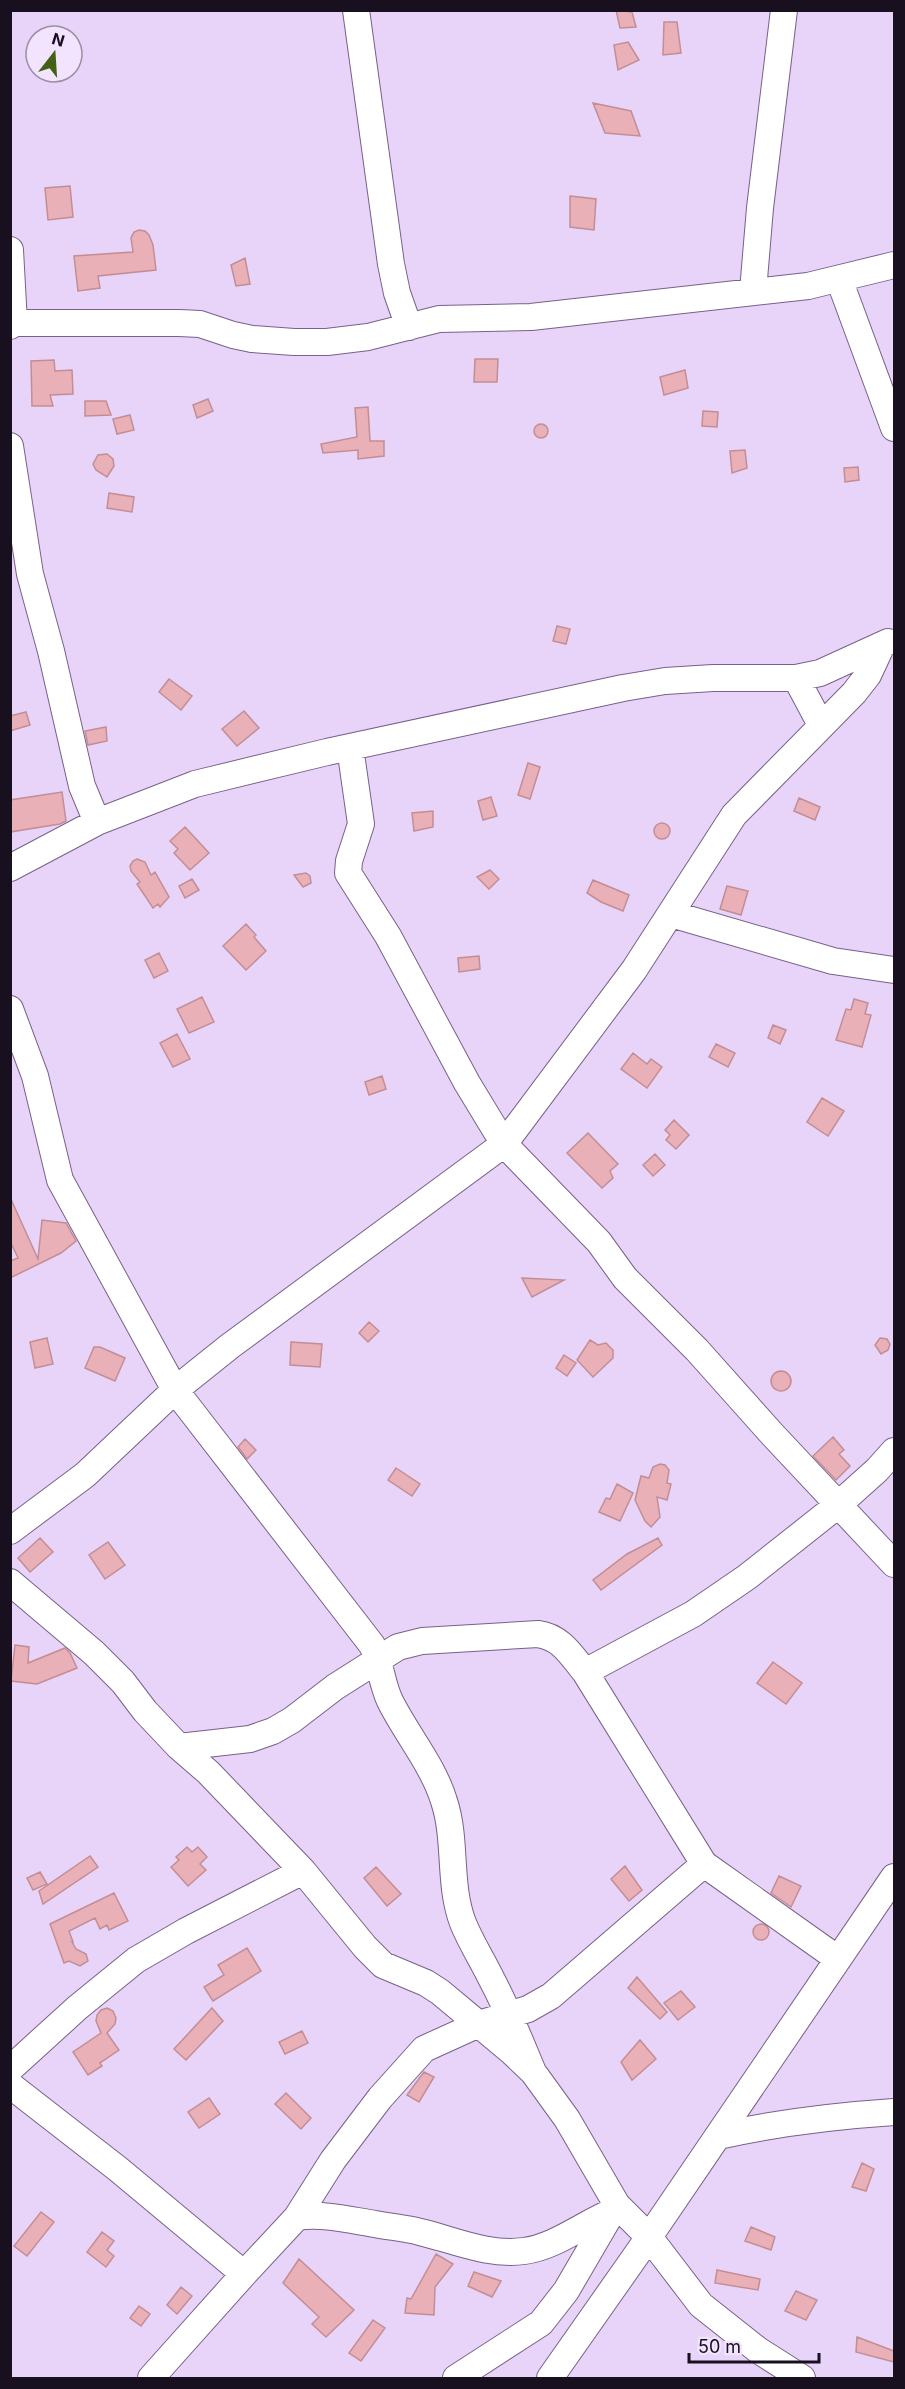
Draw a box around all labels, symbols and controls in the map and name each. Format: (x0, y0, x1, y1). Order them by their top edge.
north arrow (24, 24, 84, 84)
text: N (50, 28, 67, 51)
scale bar (689, 2326, 820, 2364)
text: 50 m (698, 2336, 741, 2357)

